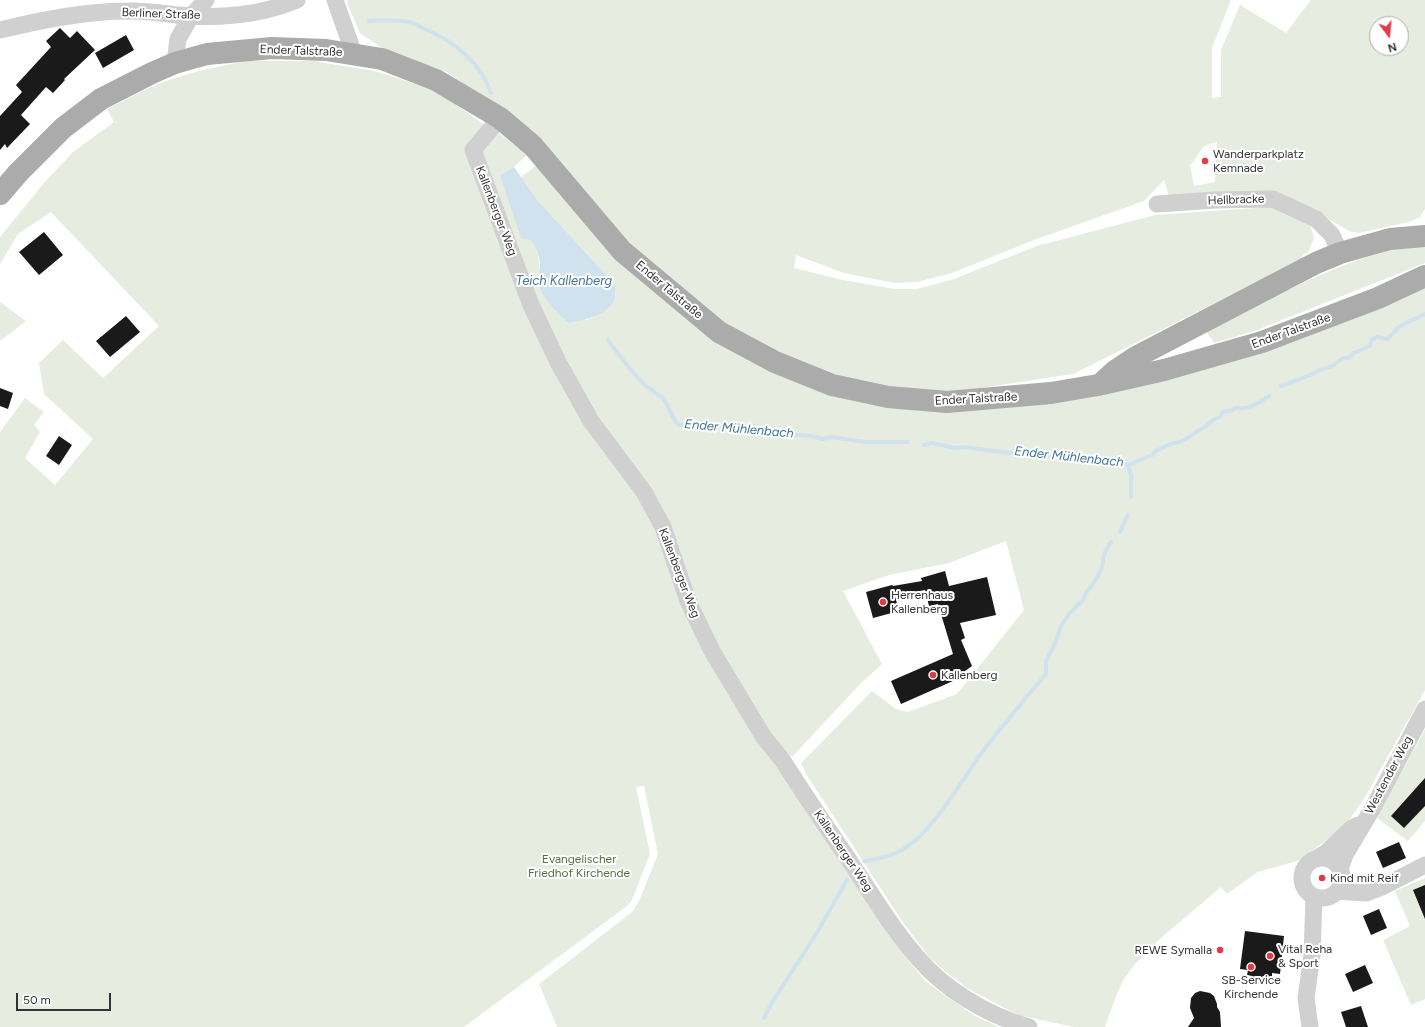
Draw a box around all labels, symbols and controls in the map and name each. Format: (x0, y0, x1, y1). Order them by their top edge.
street label: Berliner Straße (121, 5, 201, 23)
north arrow (1369, 16, 1409, 56)
text: N (1386, 40, 1398, 54)
street label: Ender Talstraße (259, 42, 343, 60)
place label: Wanderparkplatz Kemnade (1213, 147, 1304, 175)
marker: Wanderparkplatz Kemnade (1200, 156, 1210, 166)
street label: Kallenberger Weg (472, 164, 520, 258)
street label: Hellbracke (1207, 192, 1265, 208)
street label: Ender Talstraße (633, 258, 705, 322)
water label: Teich Kallenberg (516, 273, 612, 289)
street label: Ender Talstraße (1250, 310, 1332, 352)
street label: Ender Talstraße (934, 390, 1018, 408)
water label: Ender Mühlenbach (684, 416, 794, 442)
water label: Ender Mühlenbach (1014, 444, 1124, 470)
street label: Kallenberger Weg (655, 526, 703, 620)
place label: Herrenhaus Kallenberg (891, 588, 953, 616)
marker: Herrenhaus Kallenberg (878, 597, 888, 607)
place label: Kallenberg (941, 668, 998, 682)
marker: Kallenberg (928, 670, 938, 680)
street label: Westender Weg (1362, 734, 1416, 816)
street label: Kallenberger Weg (811, 808, 875, 894)
park label: Evangelischer Friedhof Kirchende (528, 852, 630, 880)
place label: Kind mit Reif (1330, 871, 1399, 885)
marker: Kind mit Reif (1317, 873, 1327, 883)
place label: Vital Reha & Sport (1278, 942, 1332, 970)
place label: REWE Symalla (1134, 943, 1212, 957)
marker: REWE Symalla (1215, 945, 1225, 955)
marker: Vital Reha & Sport (1265, 951, 1275, 961)
marker: SB-Service Kirchende (1246, 962, 1256, 972)
place label: SB-Service Kirchende (1221, 973, 1281, 1001)
scale bar (18, 985, 113, 1011)
text: 50 m (23, 993, 51, 1007)

